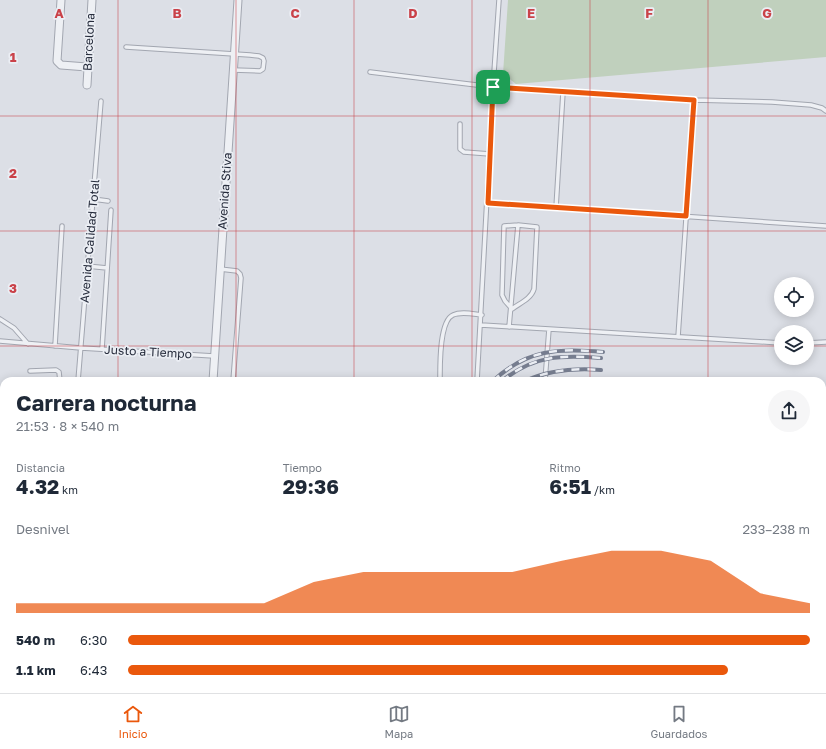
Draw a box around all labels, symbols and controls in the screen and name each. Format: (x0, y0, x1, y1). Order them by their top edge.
text: A (54, 5, 64, 21)
text: B (172, 5, 182, 21)
text: C (290, 5, 300, 21)
text: D (408, 5, 418, 21)
text: E (527, 5, 535, 21)
text: F (645, 5, 653, 21)
text: G (762, 5, 772, 21)
street label: Barcelona (79, 13, 98, 71)
text: 1 (10, 49, 17, 65)
pin (476, 70, 510, 104)
icon: arrive (482, 76, 504, 98)
street label: Avenida Stiva (214, 152, 235, 230)
text: 2 (9, 165, 17, 181)
street label: Avenida Calidad Total (77, 178, 102, 303)
map controls (774, 277, 814, 365)
button: locate (774, 277, 814, 317)
text: 3 (9, 280, 17, 296)
button: layers (774, 325, 814, 365)
street label: Justo a Tiempo (104, 342, 192, 361)
text: Carrera nocturna (16, 389, 196, 416)
button: share (768, 390, 810, 432)
text: 21:53 · 8 × 540 m (16, 418, 119, 434)
text: Distancia (16, 461, 65, 474)
text: Tiempo (283, 461, 322, 474)
text: Ritmo (549, 461, 581, 474)
text: 4.32 (16, 474, 59, 498)
text: 29:36 (283, 474, 339, 498)
text: 6:51 (549, 474, 591, 498)
text: km (59, 483, 78, 496)
text: /km (591, 483, 615, 496)
text: Desnivel (16, 521, 70, 537)
text: 233–238 m (743, 521, 810, 537)
text: 540 m (16, 632, 55, 648)
text: 6:30 (80, 632, 107, 648)
text: 1.1 km (16, 662, 56, 678)
text: 6:43 (80, 662, 107, 678)
tab: Inicio (119, 703, 147, 740)
tab: Mapa (385, 703, 413, 740)
tab: Guardados (650, 703, 707, 740)

